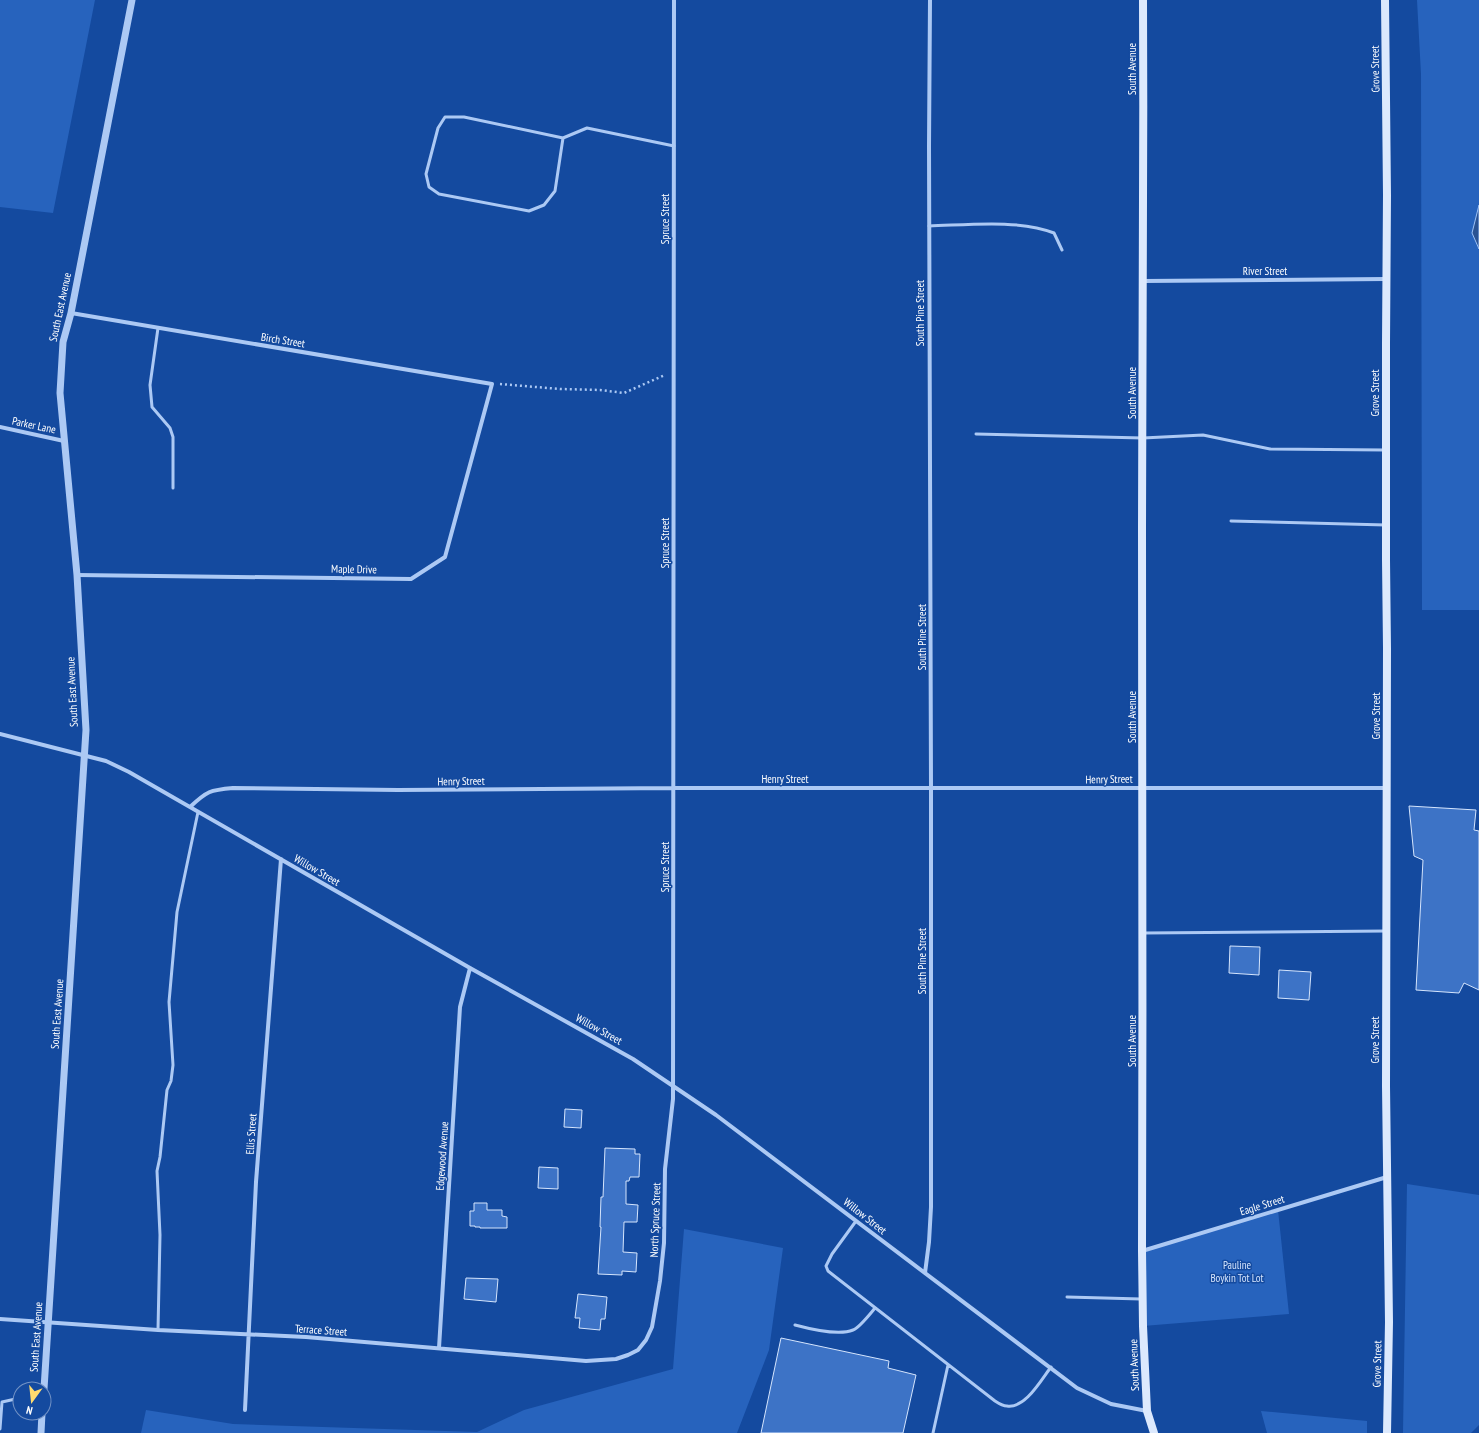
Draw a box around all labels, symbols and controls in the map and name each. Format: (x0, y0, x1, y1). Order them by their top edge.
street label: South Avenue (1125, 43, 1139, 95)
street label: Grove Street (1368, 45, 1382, 93)
street label: Spruce Street (658, 194, 672, 244)
street label: River Street (1243, 264, 1287, 278)
street label: South East Avenue (46, 271, 74, 343)
street label: South Pine Street (913, 280, 927, 346)
street label: Birch Street (260, 330, 306, 350)
street label: South Avenue (1125, 367, 1139, 419)
street label: Grove Street (1368, 370, 1382, 416)
street label: Parker Lane (11, 414, 58, 437)
street label: Spruce Street (658, 518, 672, 568)
street label: Maple Drive (331, 562, 377, 576)
street label: South Pine Street (915, 604, 929, 670)
street label: South East Avenue (63, 656, 81, 727)
street label: South Avenue (1125, 691, 1139, 743)
street label: Grove Street (1369, 693, 1383, 739)
street label: Henry Street (761, 772, 809, 786)
street label: Henry Street (1085, 772, 1133, 786)
street label: Henry Street (437, 774, 485, 788)
street label: Spruce Street (658, 842, 672, 892)
street label: Willow Street (291, 851, 343, 889)
street label: South Pine Street (915, 928, 929, 994)
street label: South East Avenue (48, 978, 66, 1049)
street label: Willow Street (573, 1011, 625, 1047)
street label: South Avenue (1125, 1015, 1139, 1067)
street label: Grove Street (1368, 1017, 1382, 1063)
street label: Ellis Street (243, 1113, 259, 1155)
street label: Edgewood Avenue (433, 1121, 451, 1191)
street label: North Spruce Street (647, 1182, 663, 1258)
street label: Eagle Street (1238, 1192, 1286, 1218)
street label: Willow Street (841, 1195, 889, 1237)
park label: Pauline Boykin Tot Lot (1210, 1258, 1264, 1285)
street label: South East Avenue (27, 1301, 45, 1372)
street label: Terrace Street (295, 1321, 347, 1339)
street label: South Avenue (1126, 1338, 1142, 1391)
street label: Grove Street (1370, 1340, 1384, 1388)
north arrow (12, 1381, 52, 1421)
text: N (25, 1403, 34, 1418)

